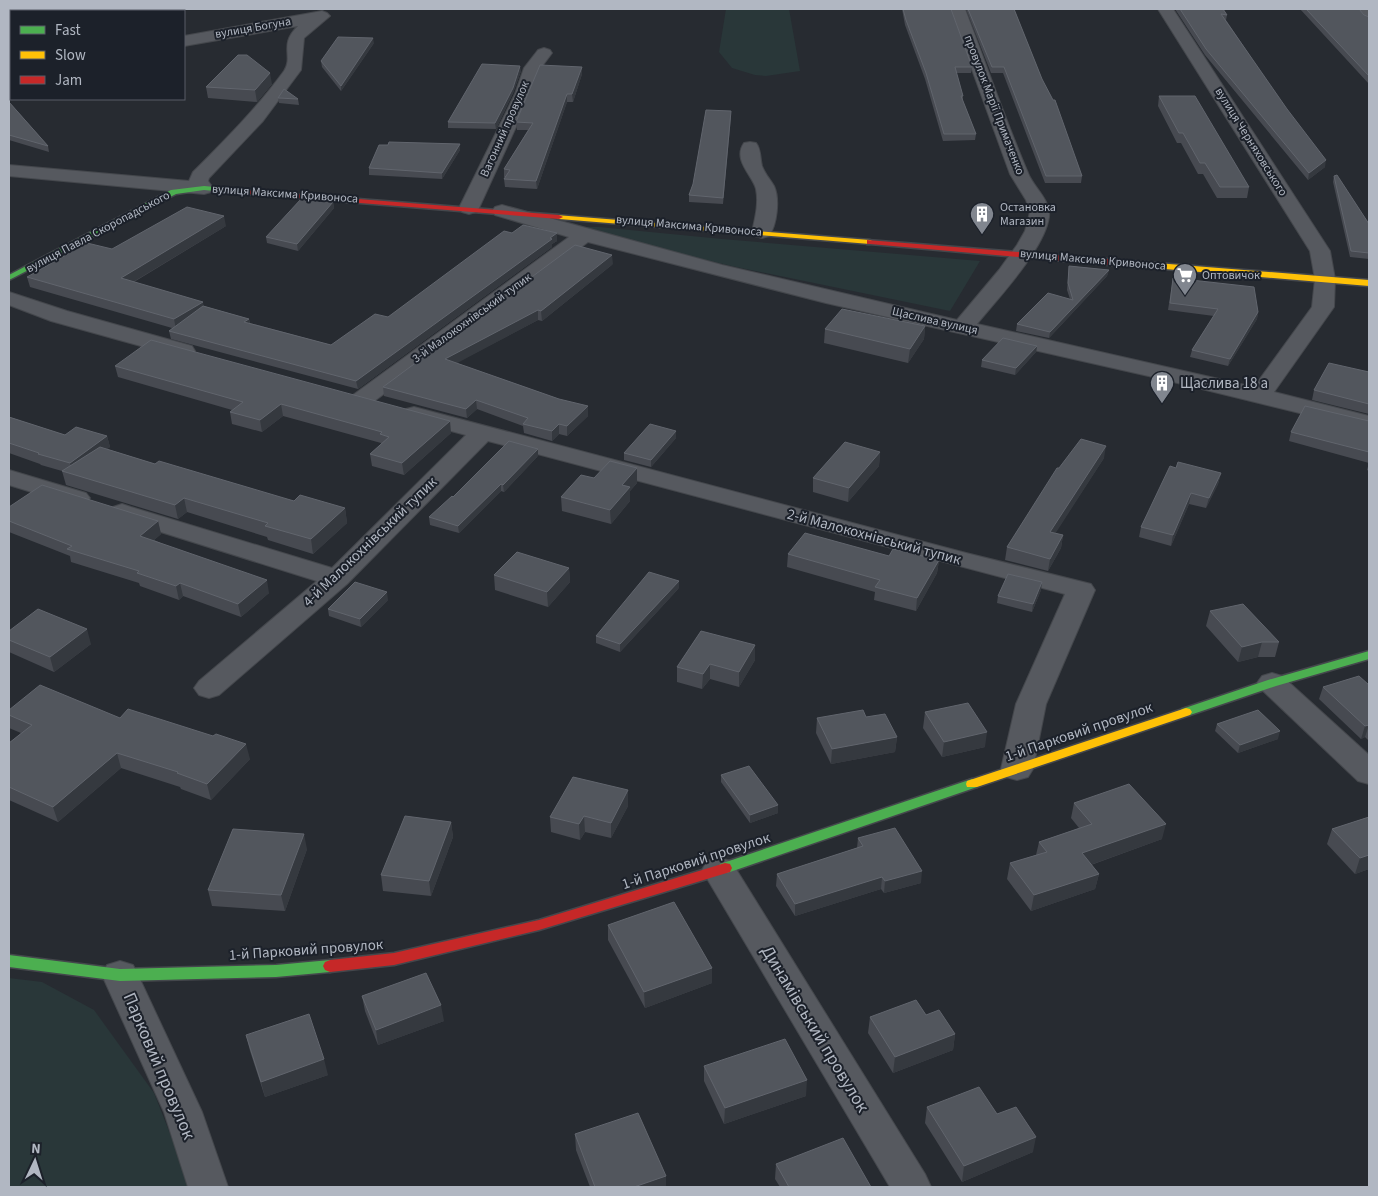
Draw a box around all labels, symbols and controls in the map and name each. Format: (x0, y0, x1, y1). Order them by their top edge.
legend (10, 10, 185, 100)
street label: вулиця Богуна (214, 13, 292, 43)
text: Fast (55, 20, 81, 41)
street label: провулок Марії Примаченко (959, 33, 1029, 177)
text: Slow (55, 45, 86, 66)
text: Jam (55, 70, 82, 91)
street label: Вагонний провулок (476, 78, 534, 180)
street label: вулиця Черняховського (1211, 84, 1291, 200)
street label: вулиця Максима Кривоноса (211, 180, 359, 208)
street label: вулиця Павла Скоропадського (23, 187, 173, 277)
place label: Остановка Магазин (1000, 199, 1056, 230)
building icon: Остановка Магазин (969, 201, 995, 235)
street label: вулиця Максима Кривоноса (615, 211, 763, 241)
street label: вулиця Максима Кривоноса (1019, 245, 1167, 275)
supermarket icon: Оптовичок (1172, 262, 1198, 296)
place label: Оптовичок (1202, 267, 1260, 284)
street label: 3-й Малокохнівський тупик (409, 269, 535, 367)
street label: Щаслива вулиця (890, 303, 980, 339)
building icon: Щаслива 18 а (1149, 370, 1175, 404)
place label: Щаслива 18 а (1180, 373, 1268, 394)
street label: 4-й Малокохнівський тупик (298, 472, 442, 612)
street label: 2-й Малокохнівський тупик (785, 504, 964, 570)
street label: 1-й Парковий провулок (1002, 697, 1156, 767)
street label: 1-й Парковий провулок (619, 827, 773, 895)
street label: 1-й Парковий провулок (228, 934, 384, 966)
street label: Динамівський провулок (755, 941, 875, 1117)
street label: Парковий провулок (117, 989, 201, 1143)
north arrow (10, 1136, 60, 1186)
text: N (30, 1139, 41, 1159)

